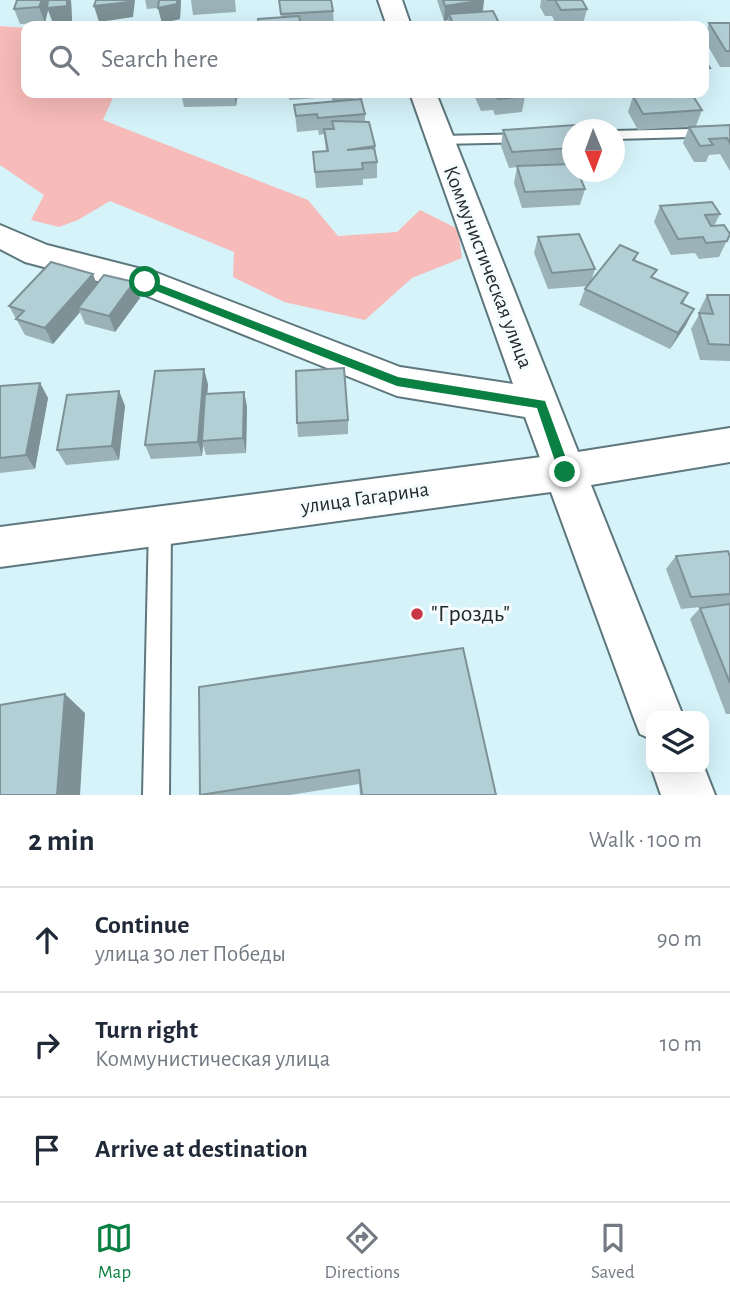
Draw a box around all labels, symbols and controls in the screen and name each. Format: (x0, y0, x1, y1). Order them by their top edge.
search box (21, 21, 709, 98)
icon: search (45, 41, 83, 79)
text: Search here (101, 46, 219, 72)
north arrow (562, 119, 625, 182)
street label: Коммунистическая улица (440, 163, 536, 371)
route start (129, 266, 160, 297)
route end (549, 456, 580, 487)
street label: улица Гагарина (299, 479, 431, 518)
place label: "Гроздь" (431, 602, 510, 626)
marker: "Гроздь" (409, 606, 425, 622)
map controls (646, 711, 709, 774)
button: layers (646, 711, 709, 774)
text: 2 min (28, 826, 95, 856)
text: Walk · 100 m (589, 829, 702, 852)
text: Continue (95, 912, 190, 938)
icon: ahead (28, 921, 66, 959)
text: 90 m (657, 928, 702, 951)
text: улица 30 лет Победы (95, 943, 286, 966)
text: Turn right (95, 1017, 198, 1043)
icon: right (28, 1026, 66, 1064)
text: 10 m (660, 1033, 702, 1056)
text: Коммунистическая улица (95, 1048, 330, 1071)
icon: arrive (28, 1131, 66, 1169)
text: Arrive at destination (95, 1136, 308, 1162)
tab: Map (95, 1219, 133, 1284)
tab: Directions (324, 1219, 400, 1284)
tab: Saved (591, 1219, 635, 1284)

